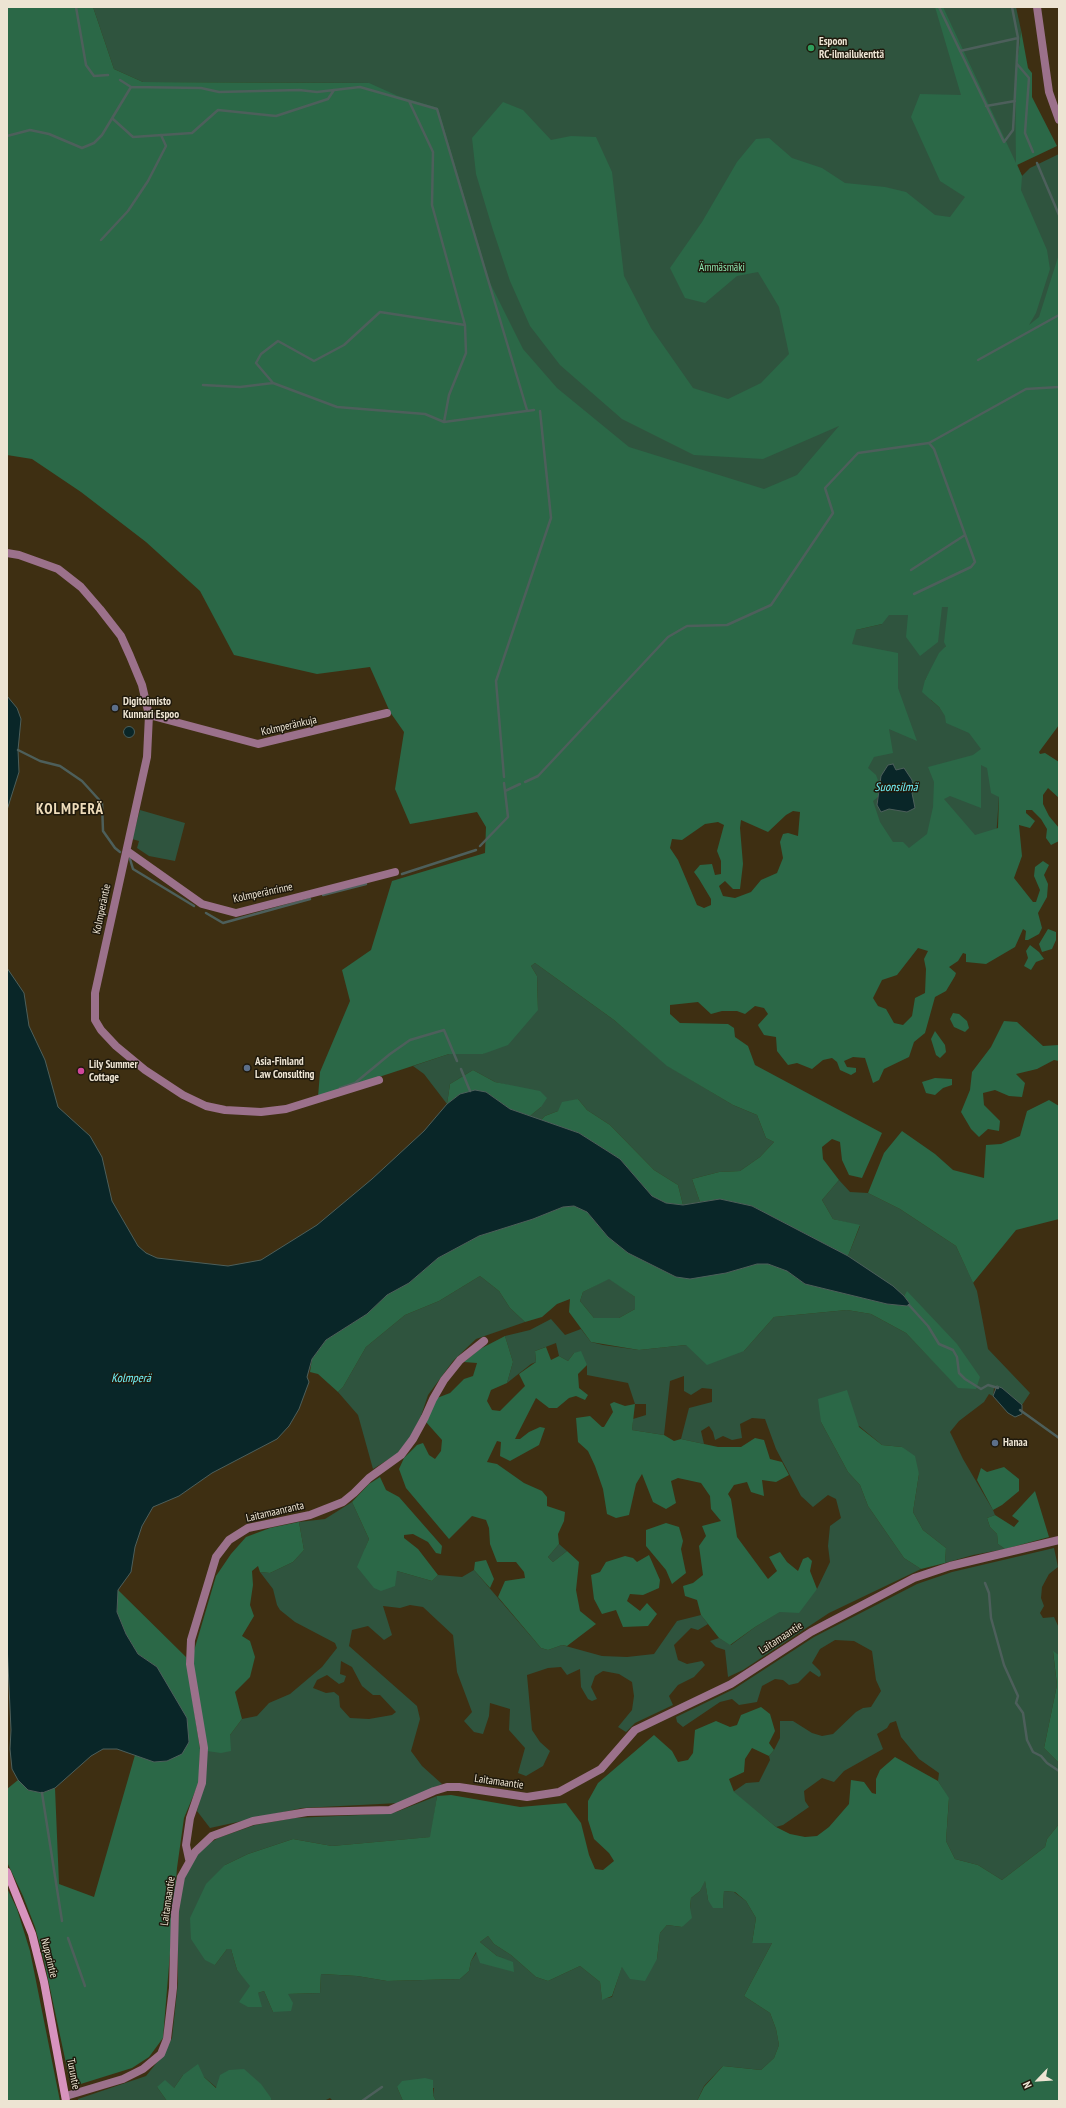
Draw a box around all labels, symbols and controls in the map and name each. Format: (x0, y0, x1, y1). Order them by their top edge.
place label: Espoon RC-ilmailukenttä (819, 35, 884, 61)
marker: Espoon RC-ilmailukenttä (806, 43, 816, 53)
park label: Ämmäsmäki (699, 261, 745, 275)
place label: Digitoimisto Kunnari Espoo (123, 695, 179, 721)
marker: Digitoimisto Kunnari Espoo (110, 703, 120, 713)
street label: Kolmperänkuja (260, 713, 318, 739)
water label: Suonsilmä (875, 781, 917, 795)
district label: KOLMPERÄ (36, 801, 104, 819)
street label: Kolmperänrinne (232, 880, 294, 906)
street label: Kolmperäntie (90, 883, 114, 935)
place label: Asia-Finland Law Consulting (255, 1055, 314, 1081)
place label: Lily Summer Cottage (89, 1058, 138, 1084)
marker: Asia-Finland Law Consulting (242, 1063, 252, 1073)
marker: Lily Summer Cottage (76, 1066, 86, 1076)
water label: Kolmperä (111, 1372, 151, 1386)
place label: Hanaa (1003, 1436, 1027, 1450)
marker: Hanaa (990, 1438, 1000, 1448)
street label: Laitamaanranta (245, 1499, 305, 1525)
street label: Laitamaantie (757, 1619, 805, 1657)
street label: Laitamaantie (474, 1772, 524, 1792)
street label: Laitamaantie (158, 1876, 178, 1926)
street label: Nupurintie (38, 1937, 60, 1979)
street label: Turuntie (64, 2057, 82, 2091)
north arrow (1018, 2060, 1058, 2100)
text: N (1020, 2079, 1035, 2091)

